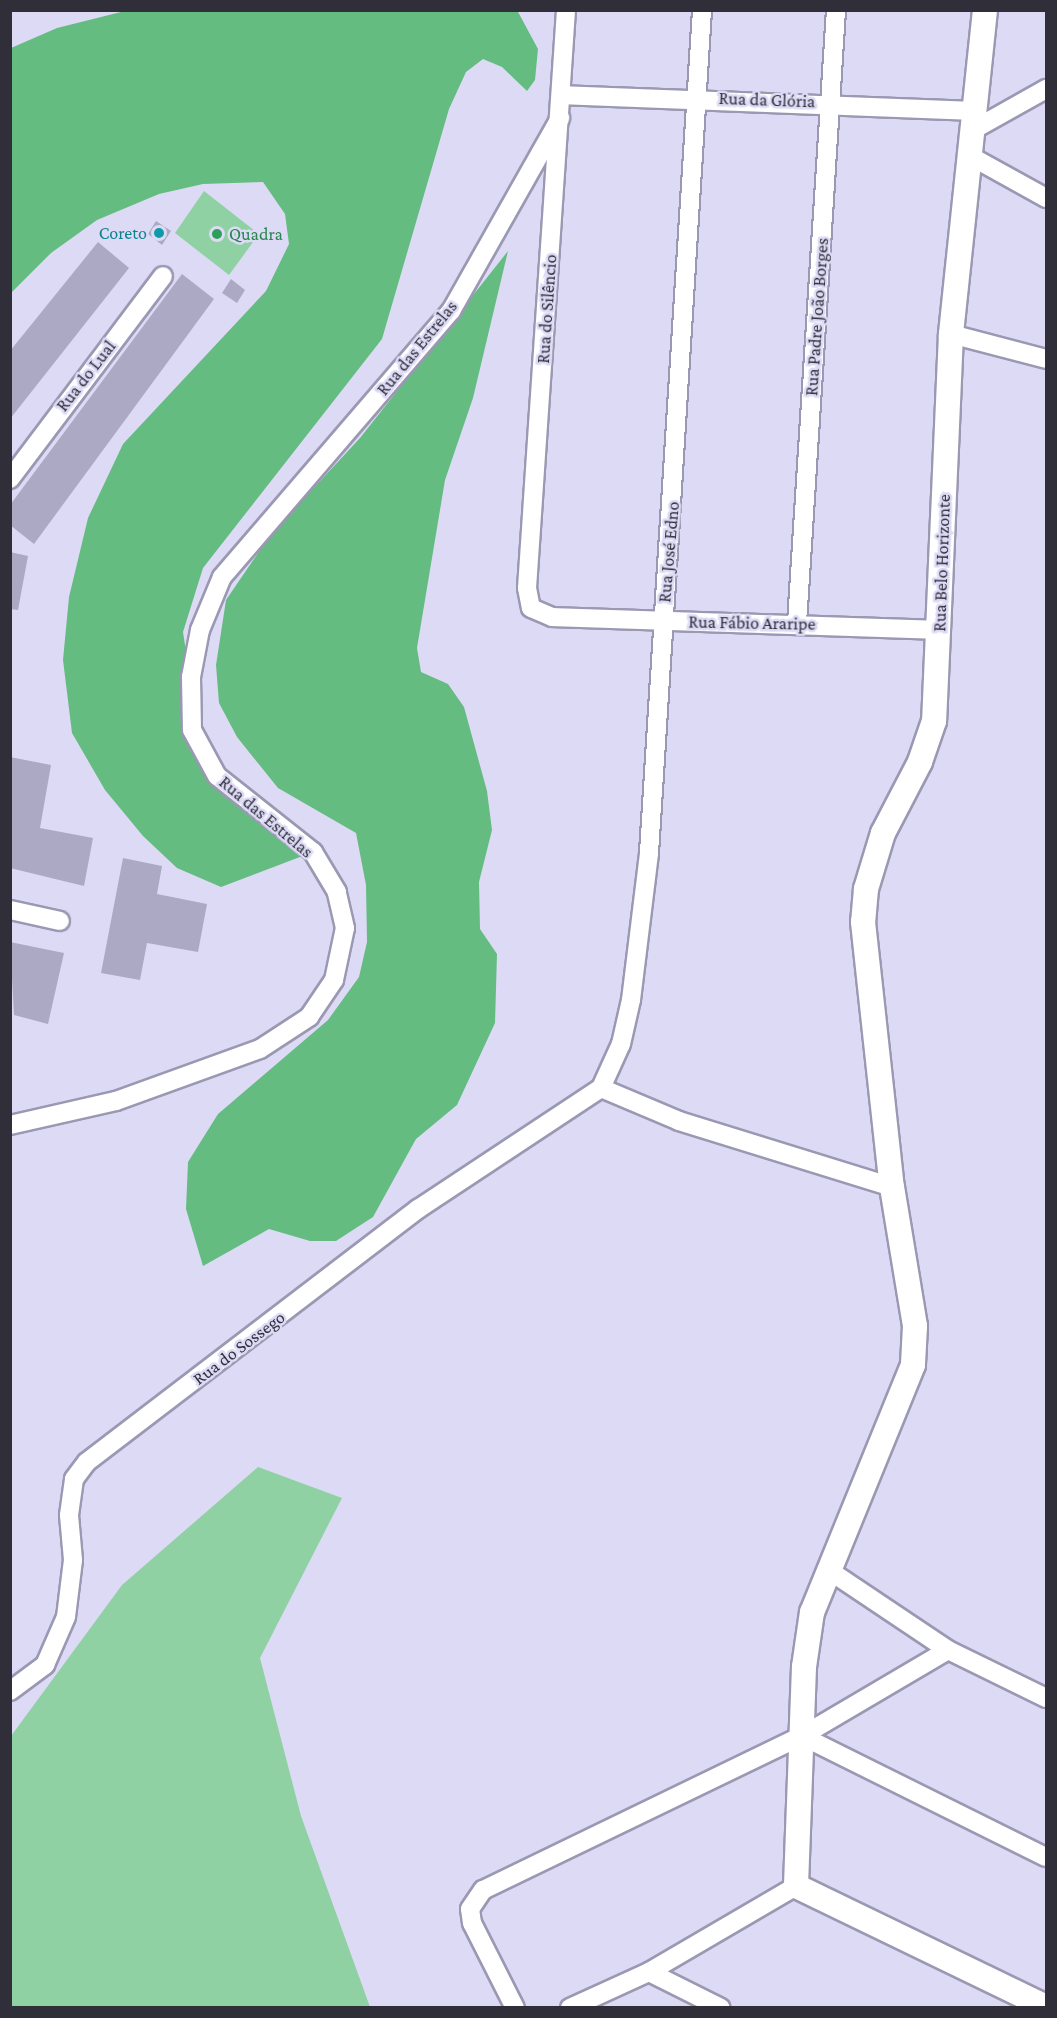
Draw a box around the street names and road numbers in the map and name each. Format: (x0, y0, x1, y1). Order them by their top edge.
street label: Rua da Glória (718, 88, 816, 112)
street label: Rua Padre João Borges (801, 237, 833, 397)
street label: Rua do Silêncio (532, 254, 562, 364)
street label: Rua das Estrelas (372, 296, 462, 400)
street label: Rua do Lual (52, 336, 120, 416)
street label: Rua Belo Horizonte (929, 494, 955, 632)
street label: Rua José Edno (654, 501, 684, 603)
street label: Rua Fábio Araripe (688, 611, 816, 635)
street label: Rua das Estrelas (215, 771, 317, 863)
street label: Rua do Sossego (189, 1306, 289, 1390)

